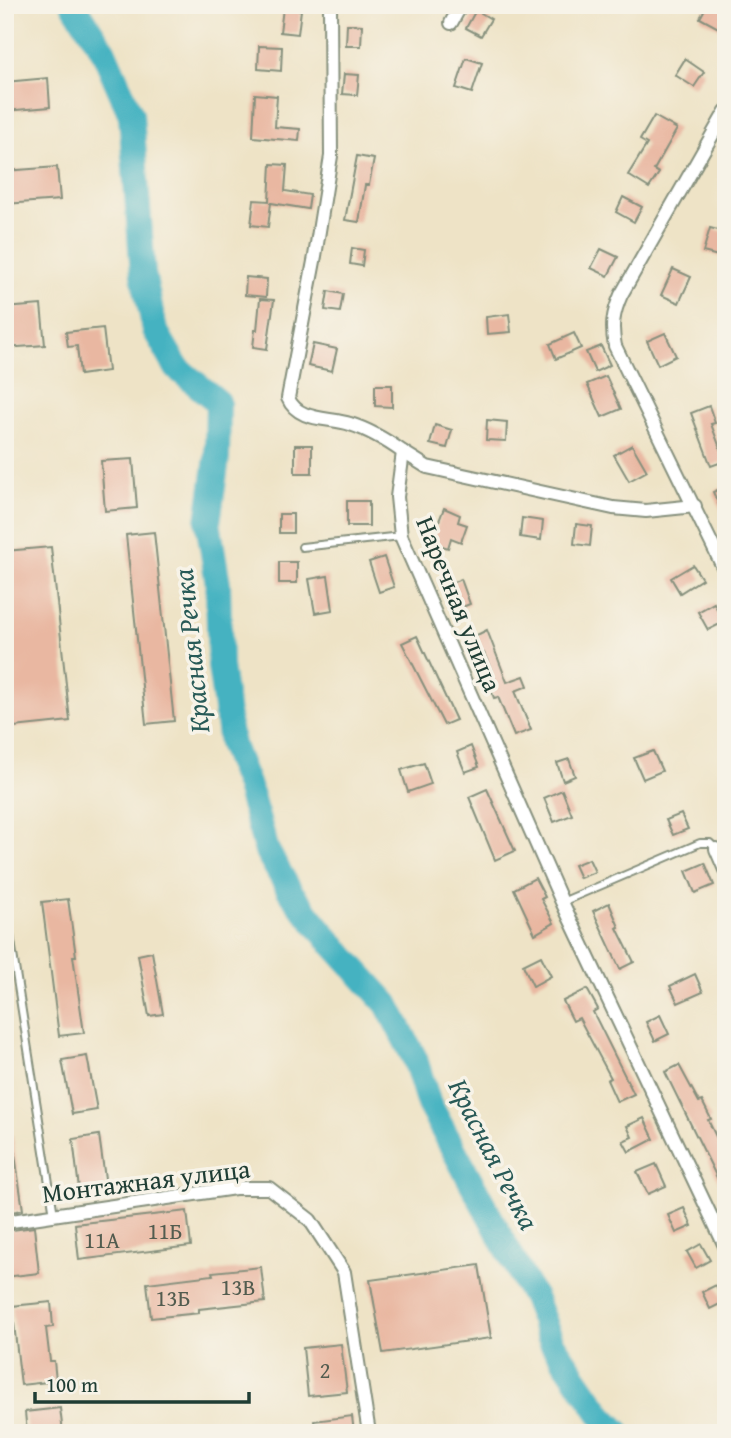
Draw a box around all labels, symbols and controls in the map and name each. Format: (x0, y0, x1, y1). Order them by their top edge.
street label: Наречная улица (406, 510, 513, 698)
water label: Красная Речка (161, 567, 220, 735)
water label: Красная Речка (439, 1071, 550, 1237)
street label: Монтажная улица (40, 1148, 253, 1213)
house number: 11Б (147, 1214, 183, 1247)
house number: 11А (84, 1223, 120, 1256)
house number: 13В (220, 1270, 256, 1303)
house number: 13Б (155, 1281, 191, 1314)
house number: 2 (319, 1353, 331, 1386)
scale bar (35, 1361, 248, 1405)
text: 100 m (46, 1369, 98, 1400)

